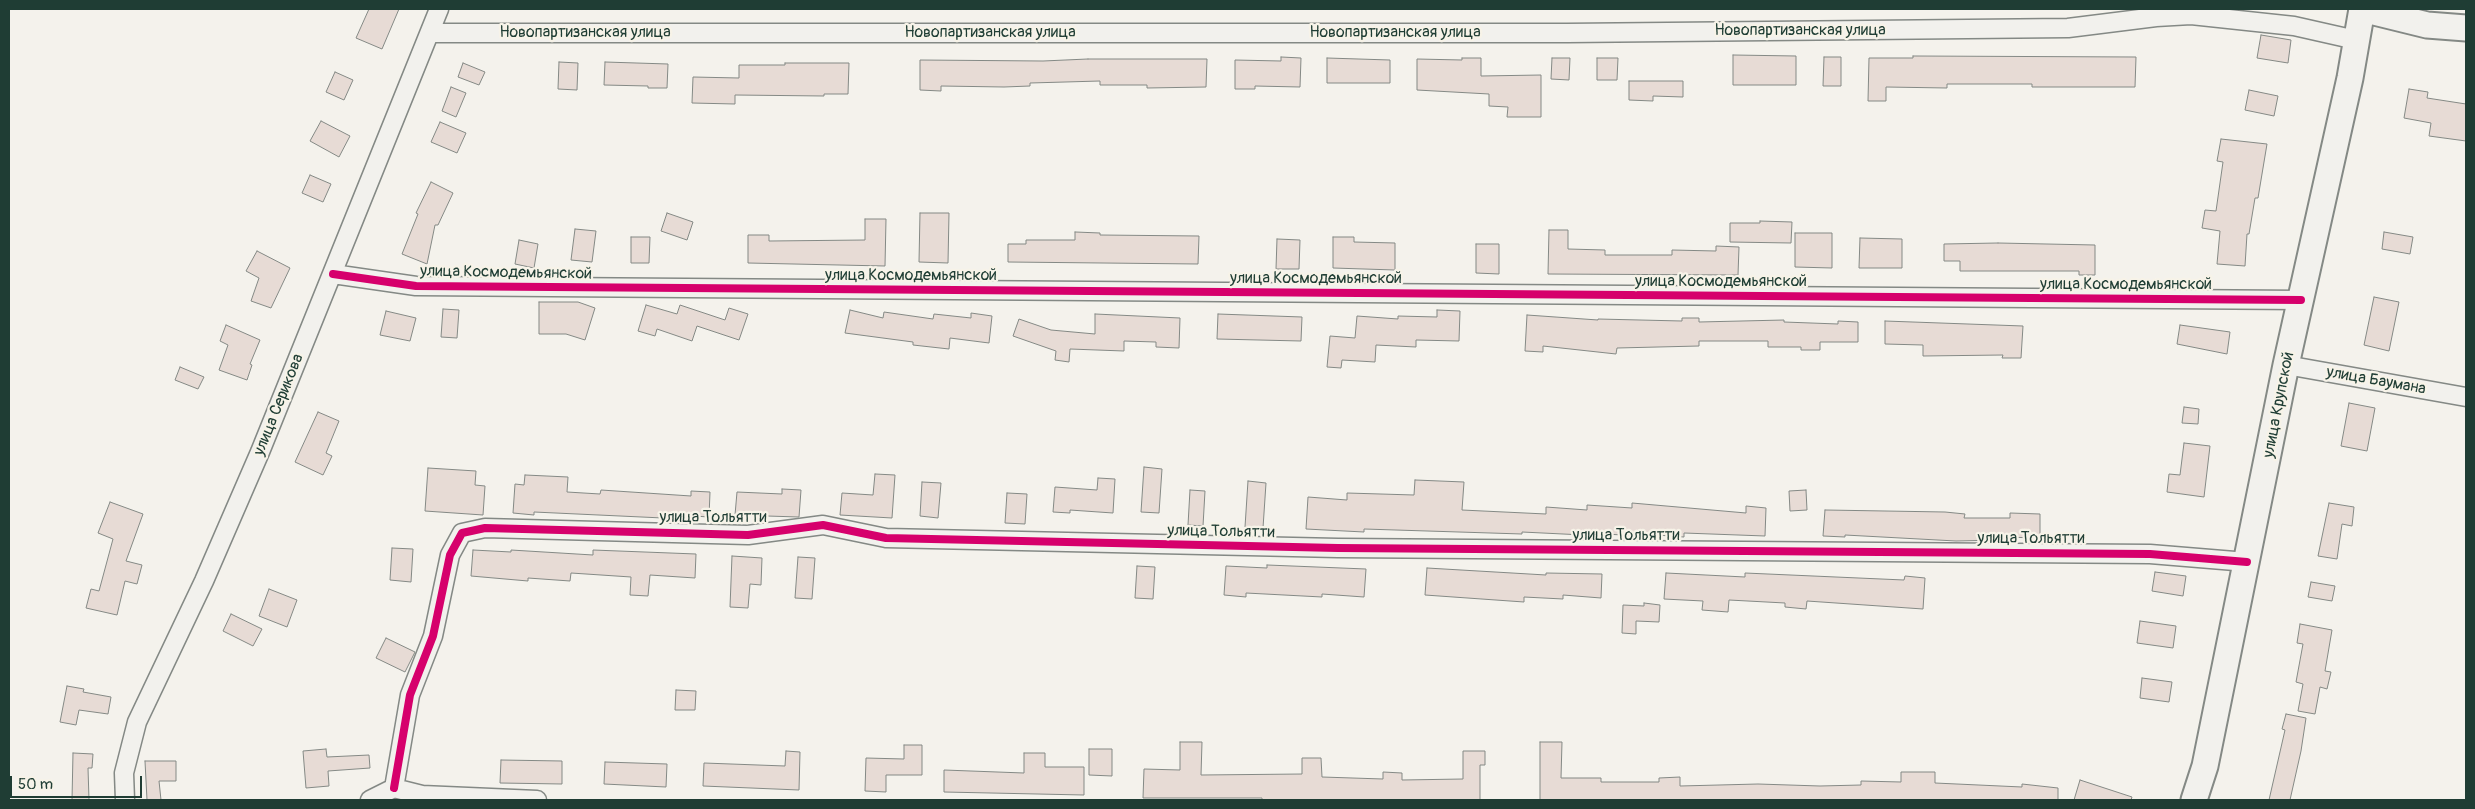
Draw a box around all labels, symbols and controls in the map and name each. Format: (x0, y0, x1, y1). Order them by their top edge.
street label: Новопартизанская улица (1714, 21, 1886, 41)
street label: Новопартизанская улица (499, 23, 671, 43)
street label: Новопартизанская улица (904, 23, 1076, 43)
street label: Новопартизанская улица (1309, 23, 1481, 43)
street label: улица Космодемьянской (420, 262, 592, 284)
street label: улица Космодемьянской (825, 266, 997, 286)
street label: улица Космодемьянской (1230, 269, 1402, 289)
street label: улица Космодемьянской (1635, 272, 1807, 292)
street label: улица Космодемьянской (2040, 275, 2212, 295)
street label: улица Крупской (2259, 350, 2299, 460)
street label: улица Серикова (250, 351, 308, 459)
street label: улица Баумана (2325, 363, 2427, 399)
street label: улица Тольятти (659, 508, 767, 528)
street label: улица Тольятти (1167, 521, 1275, 543)
street label: улица Тольятти (1572, 526, 1680, 546)
street label: улица Тольятти (1977, 529, 2085, 549)
scale bar (12, 766, 145, 798)
text: 50 m (18, 775, 53, 794)

